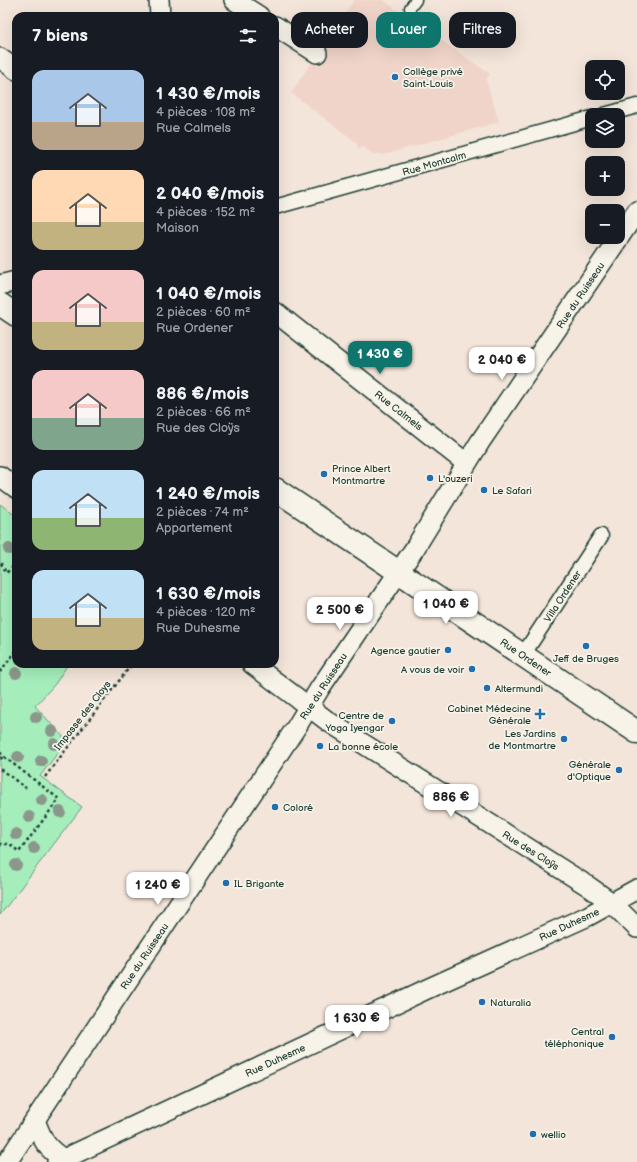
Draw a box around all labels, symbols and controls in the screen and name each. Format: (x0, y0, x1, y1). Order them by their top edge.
chip: Acheter (291, 12, 368, 48)
chip: Louer (376, 12, 441, 48)
chip: Filtres (449, 12, 516, 48)
icon: filters (237, 25, 259, 47)
text: 7 biens (32, 26, 88, 46)
map controls (585, 60, 625, 244)
button: locate (585, 60, 625, 100)
place label: Collège privé Saint-Louis (403, 66, 463, 90)
marker: Collège privé Saint-Louis (390, 72, 400, 82)
text: 1 430 €/mois (156, 84, 260, 104)
icon: home (64, 86, 112, 134)
text: 4 pièces · 108 m² (156, 104, 256, 120)
button: layers (585, 108, 625, 148)
text: Rue Calmels (156, 120, 231, 136)
street label: Rue Montcalm (401, 149, 467, 179)
button: + (585, 156, 625, 196)
text: 2 040 €/mois (156, 184, 264, 204)
icon: home (64, 186, 112, 234)
text: 4 pièces · 152 m² (156, 204, 255, 220)
button: − (585, 204, 625, 244)
text: Maison (156, 220, 199, 236)
street label: Rue du Ruisseau (554, 260, 607, 331)
text: 1 040 €/mois (156, 284, 261, 304)
icon: home (64, 286, 112, 334)
text: 2 pièces · 60 m² (156, 304, 251, 320)
text: Rue Ordener (156, 320, 233, 336)
pin: 1 430 € (343, 341, 417, 375)
text: 1 430 € (357, 346, 403, 362)
pin: 2 040 € (465, 347, 539, 381)
text: 2 040 € (478, 352, 526, 368)
text: 886 €/mois (156, 384, 249, 404)
icon: home (64, 386, 112, 434)
street label: Rue Calmels (372, 388, 425, 433)
text: 2 pièces · 66 m² (156, 404, 251, 420)
text: Rue des Cloÿs (156, 420, 240, 436)
place label: Prince Albert Montmartre (332, 463, 391, 487)
marker: Prince Albert Montmartre (319, 469, 329, 479)
marker: L'ouzeri (425, 473, 435, 483)
place label: L'ouzeri (438, 473, 473, 485)
text: 1 240 €/mois (156, 484, 260, 504)
marker: Le Safari (479, 485, 489, 495)
place label: Le Safari (492, 485, 532, 497)
icon: home (64, 486, 112, 534)
text: 2 pièces · 74 m² (156, 504, 249, 520)
text: Appartement (156, 520, 232, 536)
street label: Villa Ordener (542, 568, 584, 625)
text: 1 630 €/mois (156, 584, 261, 604)
icon: home (64, 586, 112, 634)
pin: 1 040 € (409, 591, 483, 625)
text: 1 040 € (423, 596, 469, 612)
pin: 2 500 € (303, 597, 377, 631)
text: 2 500 € (316, 602, 364, 618)
text: 4 pièces · 120 m² (156, 604, 256, 620)
text: Rue Duhesme (156, 620, 240, 636)
street label: Rue Ordener (498, 636, 554, 680)
marker: Jeff de Bruges (581, 641, 591, 651)
place label: Agence gautier (371, 645, 440, 657)
marker: Agence gautier (443, 645, 453, 655)
street label: Rue du Ruisseau (298, 651, 350, 722)
place label: Jeff de Bruges (553, 653, 619, 665)
place label: A vous de voir (401, 664, 464, 676)
marker: A vous de voir (467, 664, 477, 674)
street label: Impasse des Cloys (52, 678, 114, 753)
marker: Altermundi (482, 683, 492, 693)
place label: Altermundi (495, 683, 543, 695)
place label: Cabinet Médecine Générale (447, 703, 531, 727)
marker: Cabinet Médecine Générale (534, 708, 546, 720)
place label: Centre de Yoga Iyengar (325, 710, 384, 734)
marker: Centre de Yoga Iyengar (387, 716, 397, 726)
place label: Les Jardins de Montmartre (489, 728, 556, 752)
marker: Les Jardins de Montmartre (559, 734, 569, 744)
marker: La bonne école (315, 741, 325, 751)
place label: La bonne école (328, 741, 398, 753)
place label: Générale d'Optique (567, 759, 611, 783)
marker: Générale d'Optique (614, 765, 624, 775)
pin: 886 € (423, 784, 479, 818)
text: 886 € (433, 789, 469, 805)
marker: Coloré (270, 802, 280, 812)
place label: Coloré (283, 802, 313, 814)
street label: Rue des Cloÿs (500, 829, 561, 873)
pin: 1 240 € (121, 872, 195, 906)
text: 1 240 € (135, 877, 181, 893)
marker: IL Brigante (221, 878, 231, 888)
place label: IL Brigante (234, 878, 284, 890)
street label: Rue Duhesme (538, 906, 601, 944)
street label: Rue du Ruisseau (118, 921, 171, 992)
marker: Naturalia (477, 997, 487, 1007)
place label: Naturalia (490, 997, 531, 1009)
pin: 1 630 € (320, 1005, 394, 1039)
text: 1 630 € (334, 1010, 380, 1026)
place label: Central téléphonique (545, 1026, 604, 1050)
marker: Central téléphonique (607, 1032, 617, 1042)
street label: Rue Duhesme (244, 1042, 307, 1080)
marker: wellio (528, 1129, 538, 1139)
place label: wellio (541, 1129, 566, 1141)

